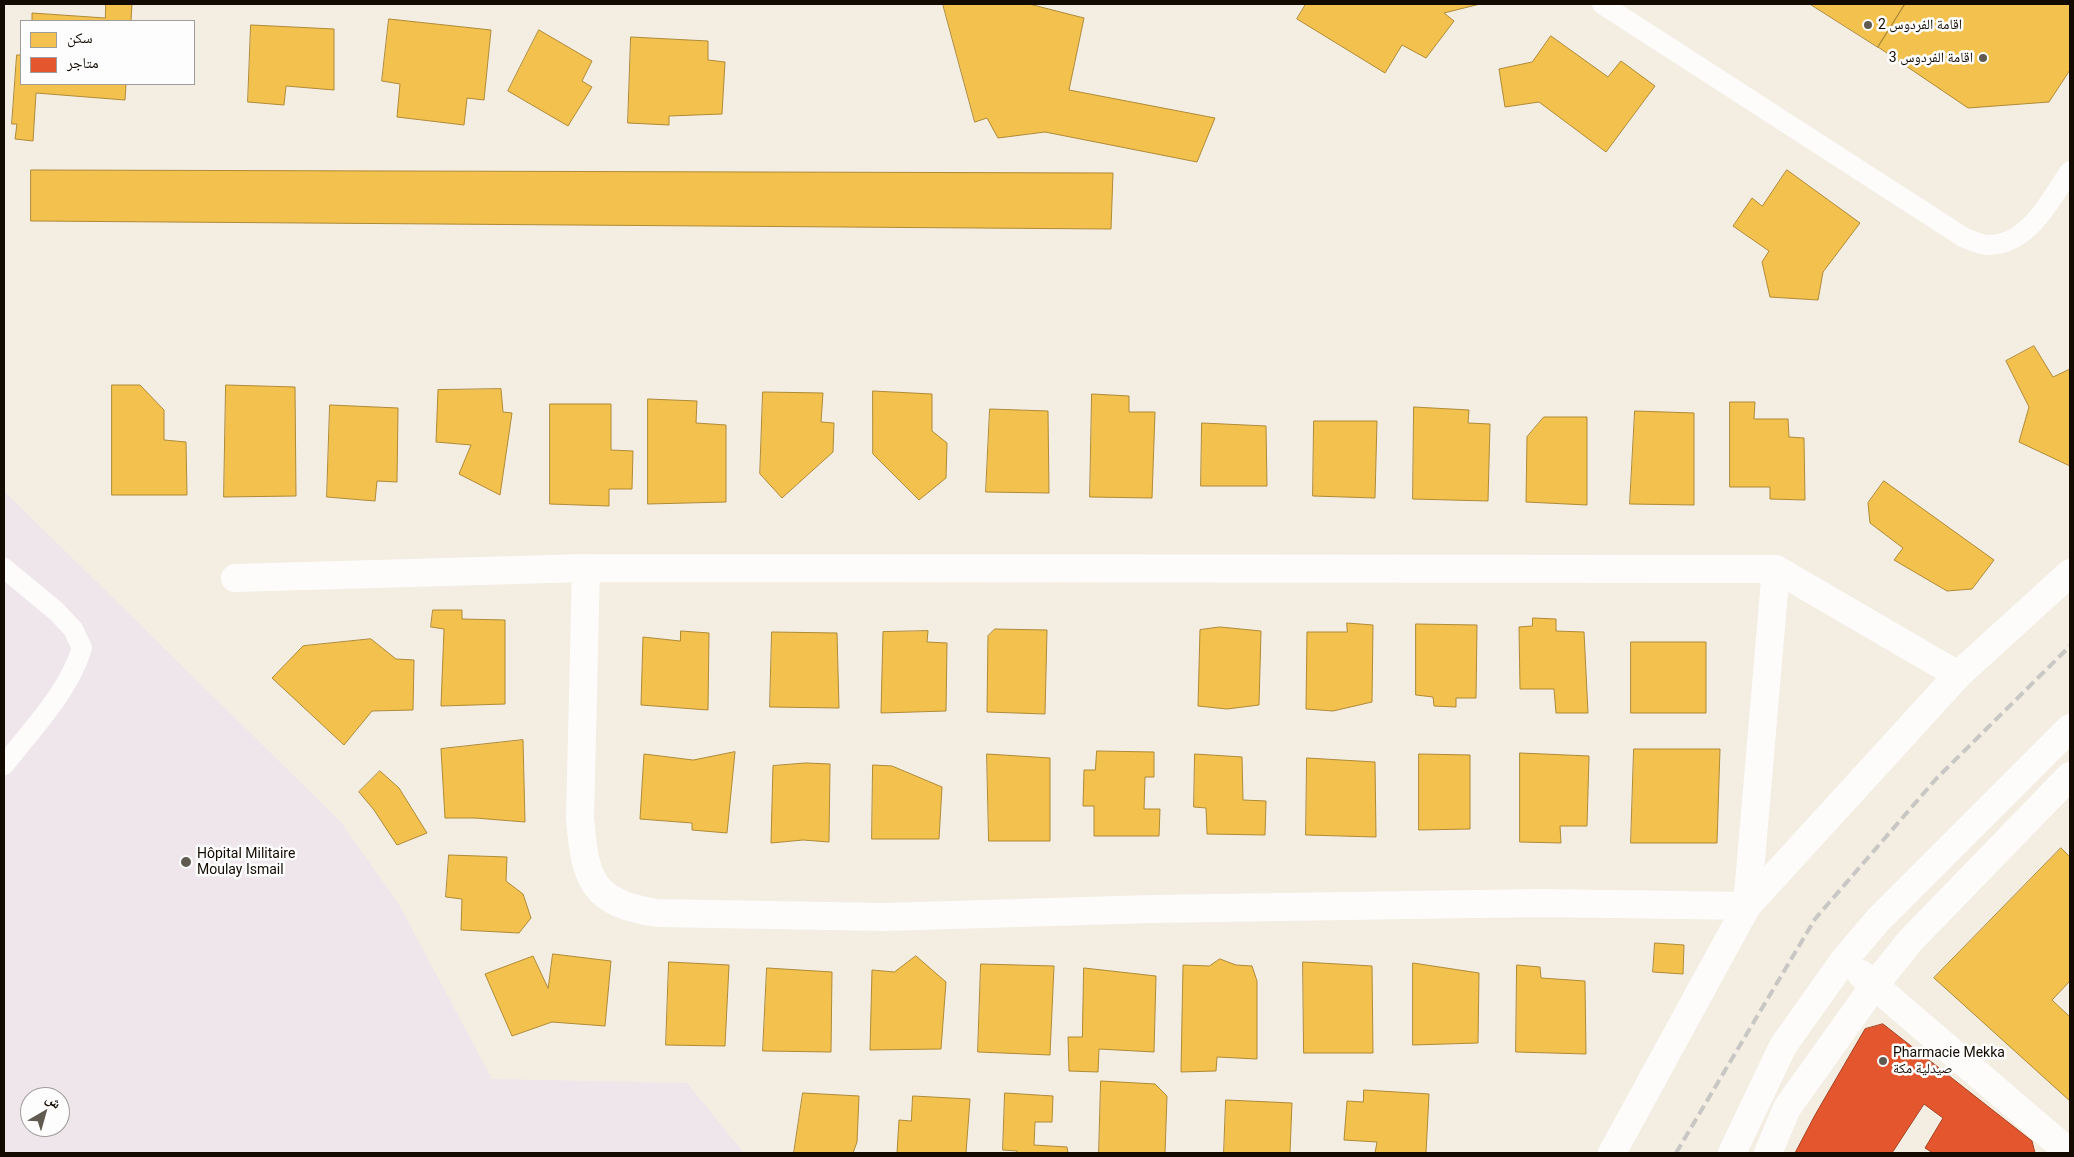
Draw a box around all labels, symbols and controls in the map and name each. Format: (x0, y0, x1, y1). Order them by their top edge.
place label: اقامة الفردوس 2 (1878, 17, 1962, 33)
marker: اقامة الفردوس 2 (1862, 19, 1874, 31)
legend (20, 20, 195, 85)
text: سكن (67, 29, 93, 47)
place label: اقامة الفردوس 3 (1889, 50, 1973, 66)
marker: اقامة الفردوس 3 (1977, 52, 1989, 64)
text: متاجر (67, 54, 99, 72)
place label: Hôpital Militaire Moulay Ismail (197, 846, 295, 879)
marker: Hôpital Militaire Moulay Ismail (179, 855, 193, 869)
place label: Pharmacie Mekka صيدلية مكة (1893, 1045, 2005, 1078)
marker: Pharmacie Mekka صيدلية مكة (1877, 1055, 1889, 1067)
north arrow (20, 1087, 70, 1137)
text: ش (43, 1090, 64, 1112)

